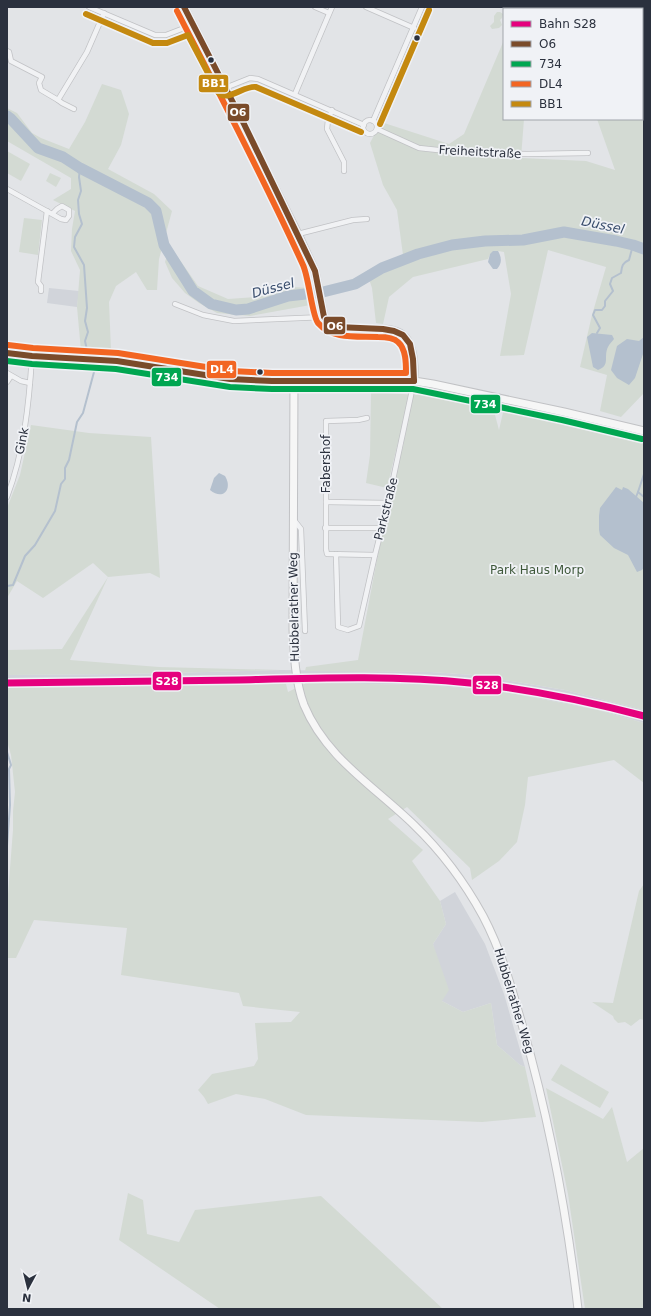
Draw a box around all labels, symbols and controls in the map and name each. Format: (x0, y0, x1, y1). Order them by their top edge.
legend (503, 8, 643, 120)
text: Bahn S28 (539, 17, 597, 31)
unlabelled marker (412, 33, 422, 43)
text: O6 (539, 37, 556, 51)
unlabelled marker (206, 55, 216, 65)
text: 734 (539, 57, 562, 71)
line badge: BB1 (198, 74, 229, 93)
text: BB1 (202, 77, 226, 90)
text: DL4 (539, 77, 563, 91)
text: BB1 (539, 97, 563, 111)
line badge: O6 (227, 103, 250, 122)
text: O6 (229, 106, 247, 119)
street label: Freiheitstraße (438, 143, 522, 161)
water label: Düssel (580, 213, 626, 237)
water label: Düssel (250, 275, 296, 301)
line badge: O6 (323, 316, 346, 335)
text: O6 (326, 320, 344, 333)
line badge: DL4 (206, 360, 237, 379)
text: DL4 (210, 363, 234, 376)
line badge: 734 (151, 367, 182, 387)
unlabelled marker (255, 367, 265, 377)
text: 734 (156, 371, 179, 384)
line badge: 734 (470, 394, 501, 414)
text: 734 (474, 398, 497, 411)
street label: Gink (13, 426, 31, 456)
street label: Fabershof (319, 434, 333, 493)
street label: Parkstraße (371, 476, 401, 542)
street label: Hubbelrather Weg (286, 552, 302, 662)
park label: Park Haus Morp (490, 563, 584, 577)
line badge: S28 (152, 671, 182, 691)
text: S28 (155, 675, 179, 688)
line badge: S28 (472, 675, 502, 695)
text: S28 (475, 679, 499, 692)
street label: Hubbelrather Weg (491, 947, 537, 1055)
north arrow (8, 1268, 48, 1308)
text: N (21, 1290, 32, 1304)

